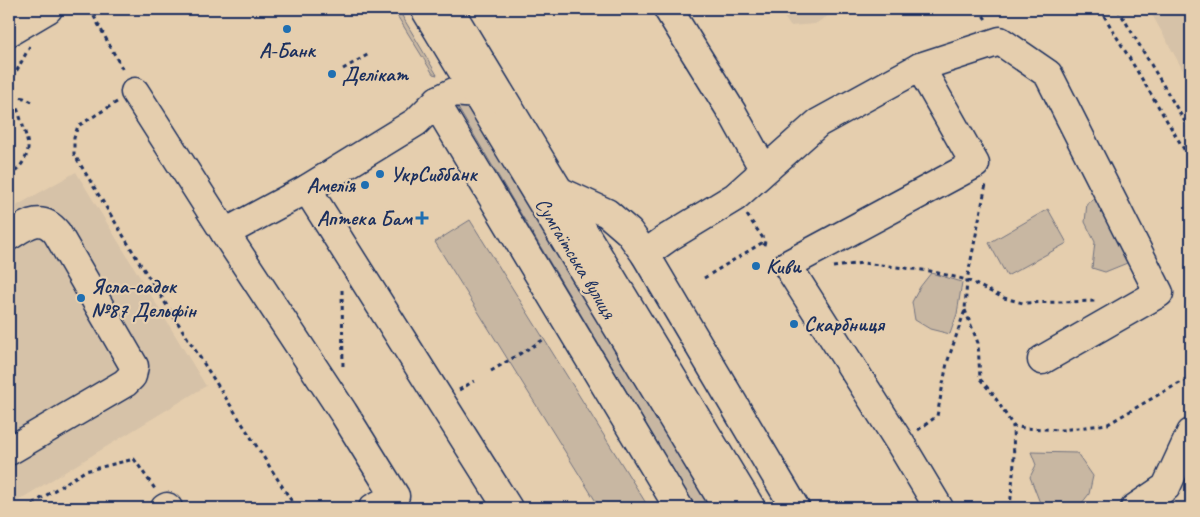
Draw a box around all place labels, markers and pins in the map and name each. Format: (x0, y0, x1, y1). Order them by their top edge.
marker: А-Банк (281, 23, 293, 35)
place label: А-Банк (259, 37, 316, 63)
place label: Делікат (342, 61, 409, 87)
marker: Делікат (326, 68, 338, 80)
place label: УкрСиббанк (390, 161, 478, 187)
marker: УкрСиббанк (374, 168, 386, 180)
place label: Амелія (307, 172, 356, 198)
marker: Амелія (359, 179, 371, 191)
place label: Аптека Бам (317, 205, 414, 231)
marker: Аптека Бам (416, 212, 428, 224)
place label: Киви (766, 253, 803, 279)
marker: Киви (750, 260, 762, 272)
place label: Ясла-садок №87 Дельфін (91, 273, 198, 323)
marker: Ясла-садок №87 Дельфін (75, 292, 87, 304)
place label: Скарбниця (804, 311, 886, 337)
marker: Скарбниця (788, 318, 800, 330)

